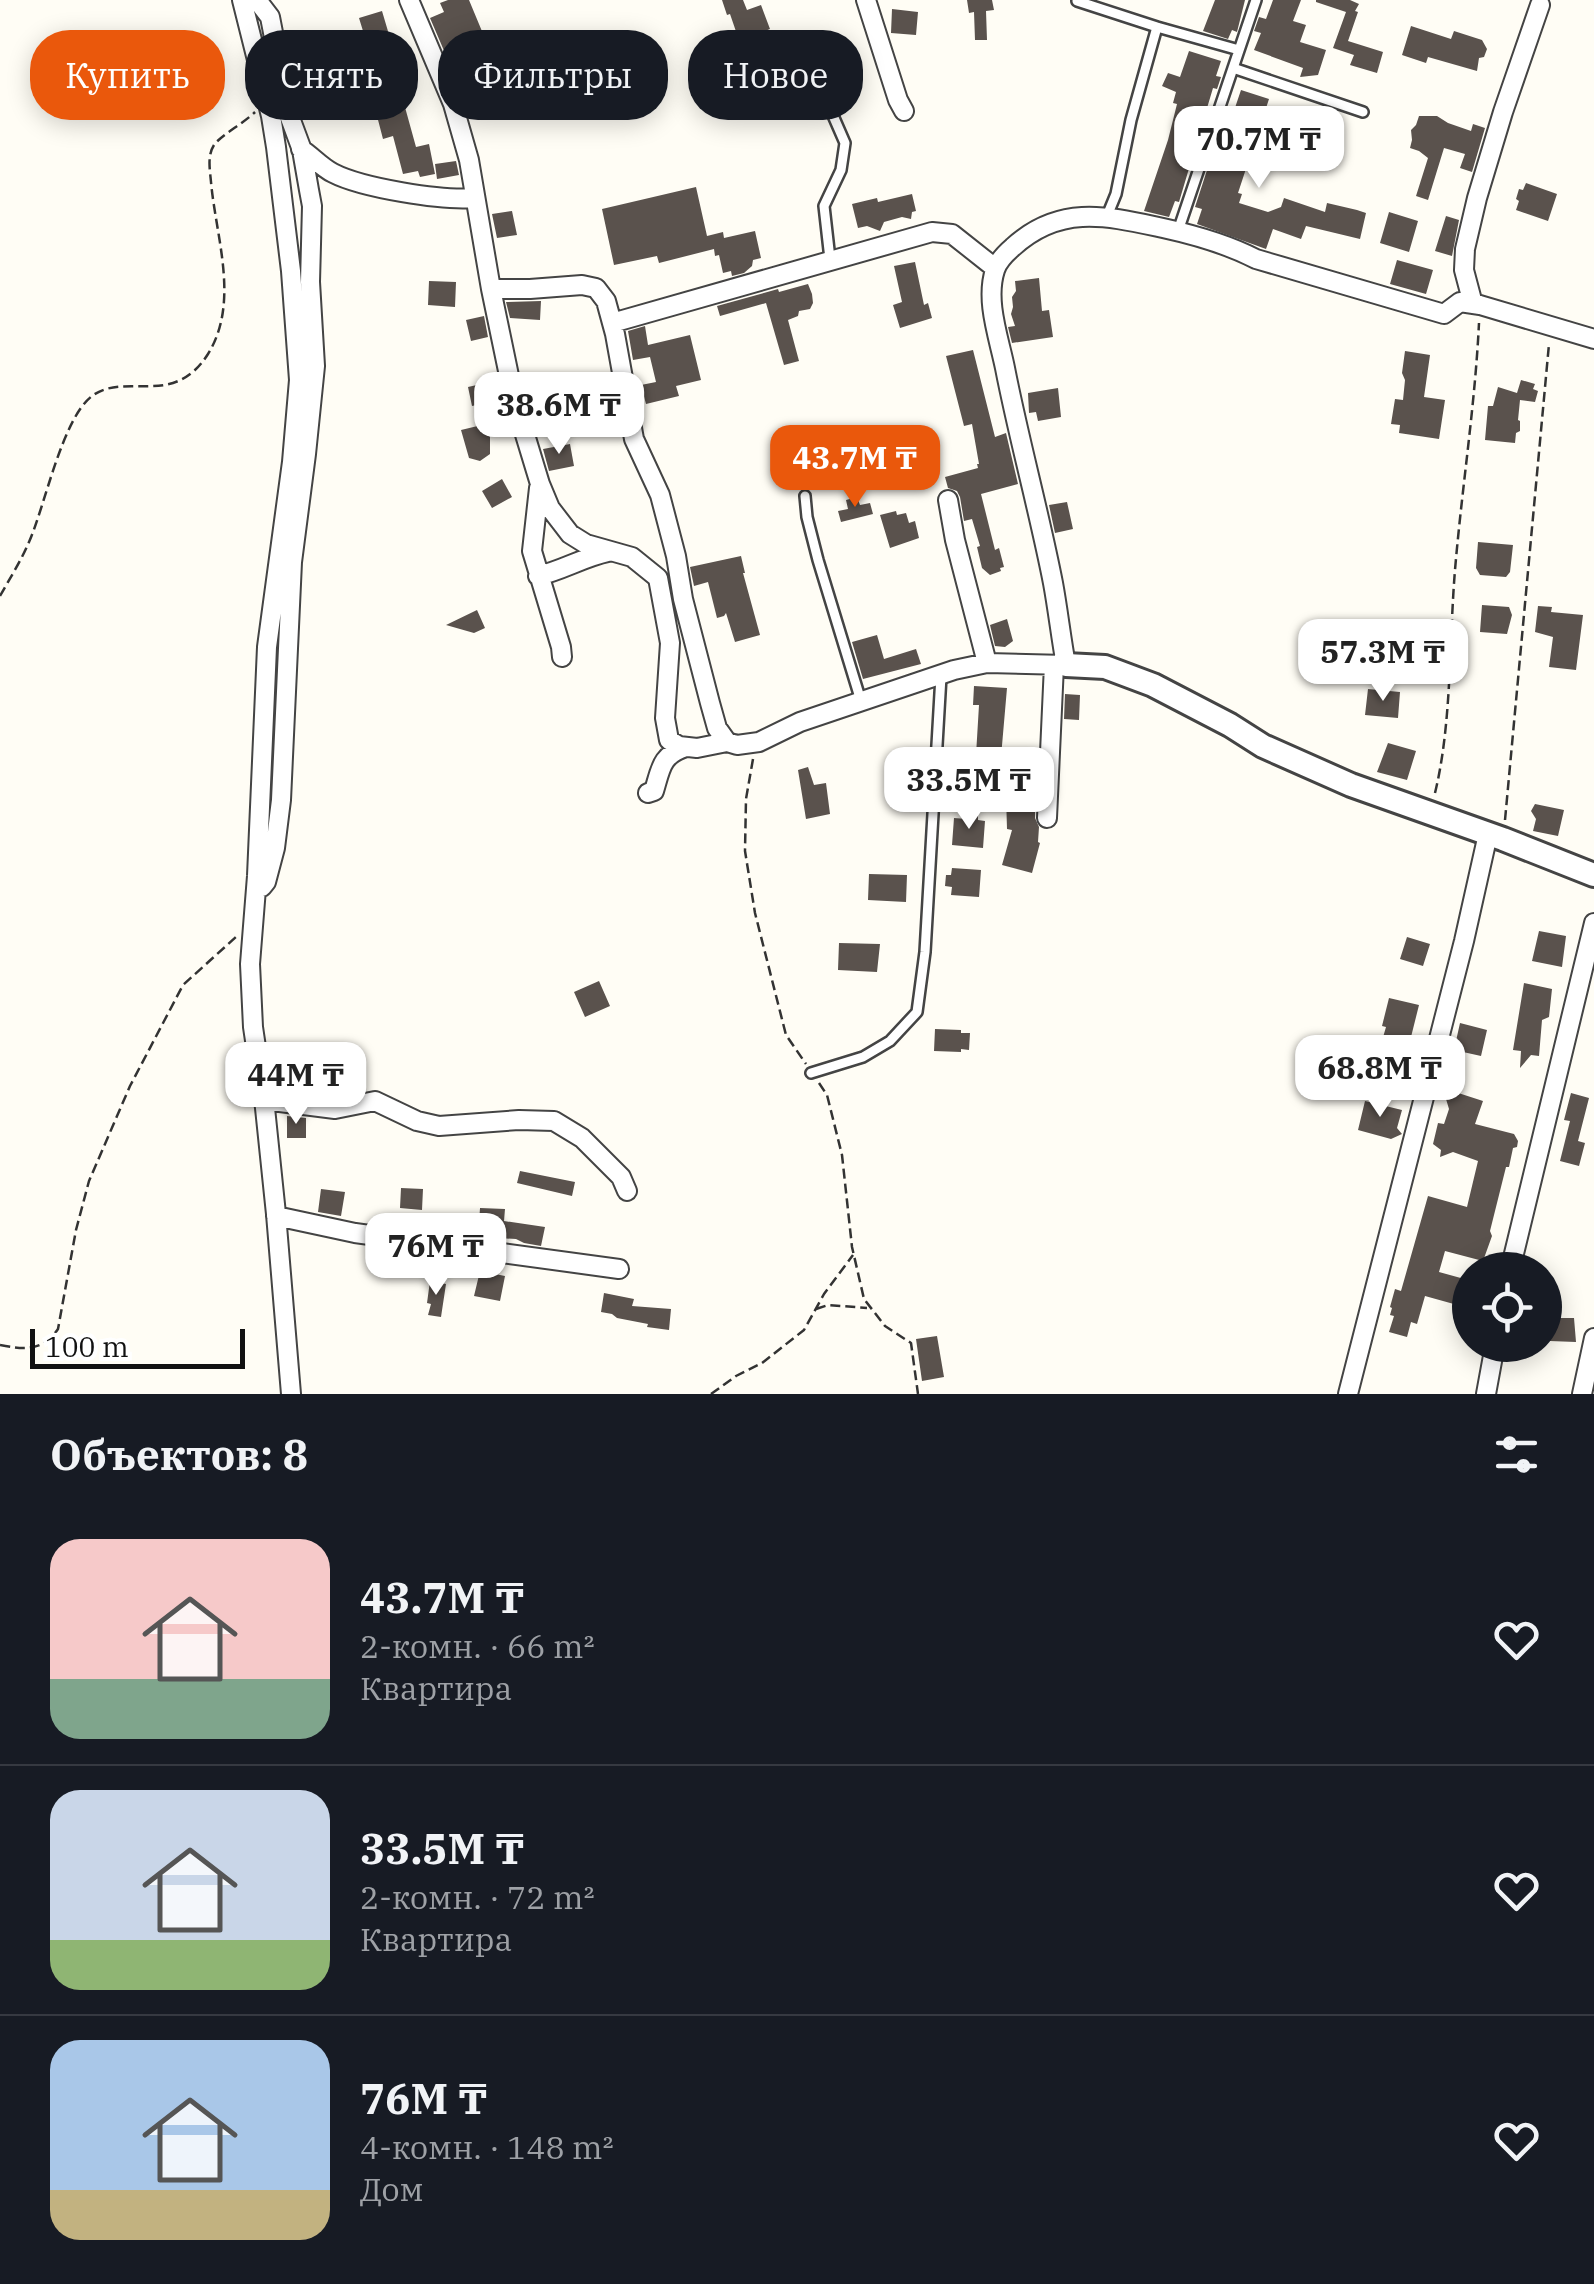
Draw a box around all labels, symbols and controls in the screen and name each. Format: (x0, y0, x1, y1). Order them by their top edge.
chip: Купить (30, 30, 225, 120)
chip: Снять (245, 30, 418, 120)
chip: Фильтры (438, 30, 668, 120)
chip: Новое (688, 30, 863, 120)
pin: 70.7M ₸ (1167, 106, 1351, 191)
text: 70.7M ₸ (1196, 117, 1322, 159)
pin: 38.6M ₸ (467, 372, 651, 457)
text: 38.6M ₸ (496, 383, 622, 425)
pin: 43.7M ₸ (763, 425, 947, 510)
text: 43.7M ₸ (792, 436, 918, 478)
pin: 57.3M ₸ (1291, 619, 1475, 704)
text: 57.3M ₸ (1320, 630, 1446, 672)
pin: 33.5M ₸ (877, 747, 1061, 832)
text: 33.5M ₸ (906, 758, 1032, 800)
pin: 68.8M ₸ (1288, 1035, 1472, 1120)
pin: 44M ₸ (226, 1042, 366, 1127)
text: 68.8M ₸ (1317, 1046, 1443, 1088)
text: 44M ₸ (247, 1053, 345, 1095)
pin: 76M ₸ (366, 1213, 506, 1298)
text: 76M ₸ (387, 1224, 485, 1266)
map controls (1452, 1252, 1562, 1362)
button: locate (1452, 1252, 1562, 1362)
scale bar (30, 1324, 245, 1368)
text: 100 m (45, 1328, 129, 1365)
text: Объектов: 8 (50, 1427, 308, 1482)
icon: filters (1489, 1427, 1544, 1482)
text: 43.7M ₸ (360, 1570, 525, 1625)
icon: home (130, 1579, 250, 1699)
icon: heart (1489, 1612, 1544, 1667)
text: 2-комн. · 66 m² (360, 1625, 594, 1667)
text: Квартира (360, 1667, 512, 1709)
text: 33.5M ₸ (360, 1821, 525, 1876)
icon: home (130, 1830, 250, 1950)
icon: heart (1489, 1863, 1544, 1918)
text: 2-комн. · 72 m² (360, 1876, 594, 1918)
text: Квартира (360, 1918, 512, 1960)
text: 76M ₸ (360, 2071, 488, 2126)
icon: home (130, 2080, 250, 2200)
icon: heart (1489, 2113, 1544, 2168)
text: 4-комн. · 148 m² (360, 2126, 614, 2168)
text: Дом (360, 2168, 424, 2210)

